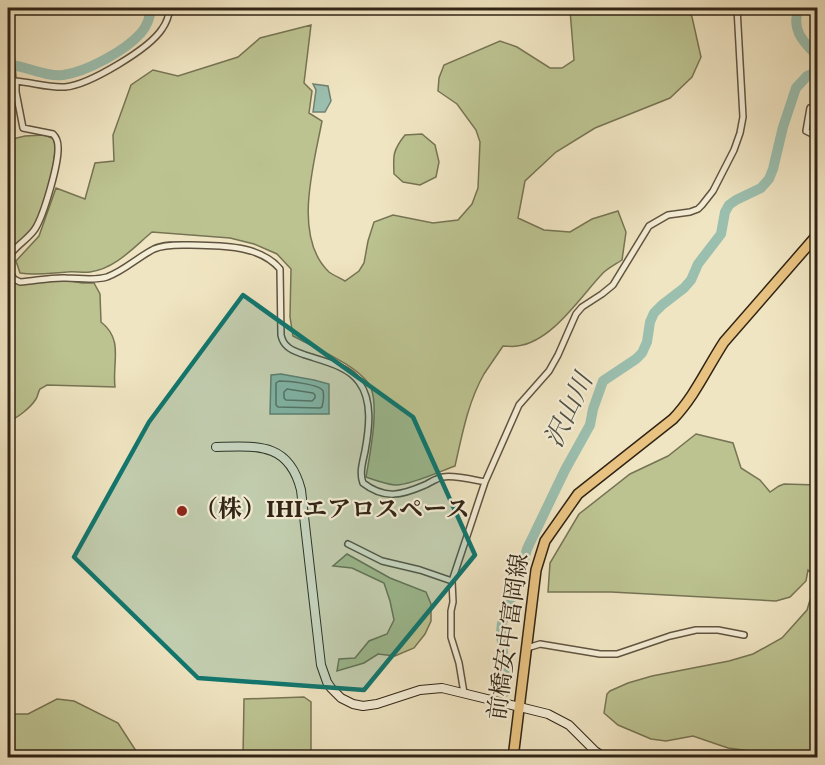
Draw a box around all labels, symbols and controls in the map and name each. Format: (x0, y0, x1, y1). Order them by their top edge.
water label: 沢山川 (537, 365, 604, 454)
place label: （株）IHIエアロスペース (194, 494, 470, 528)
marker: （株）IHIエアロスペース (175, 504, 189, 518)
street label: 前橋安中富岡線 (481, 551, 539, 723)

